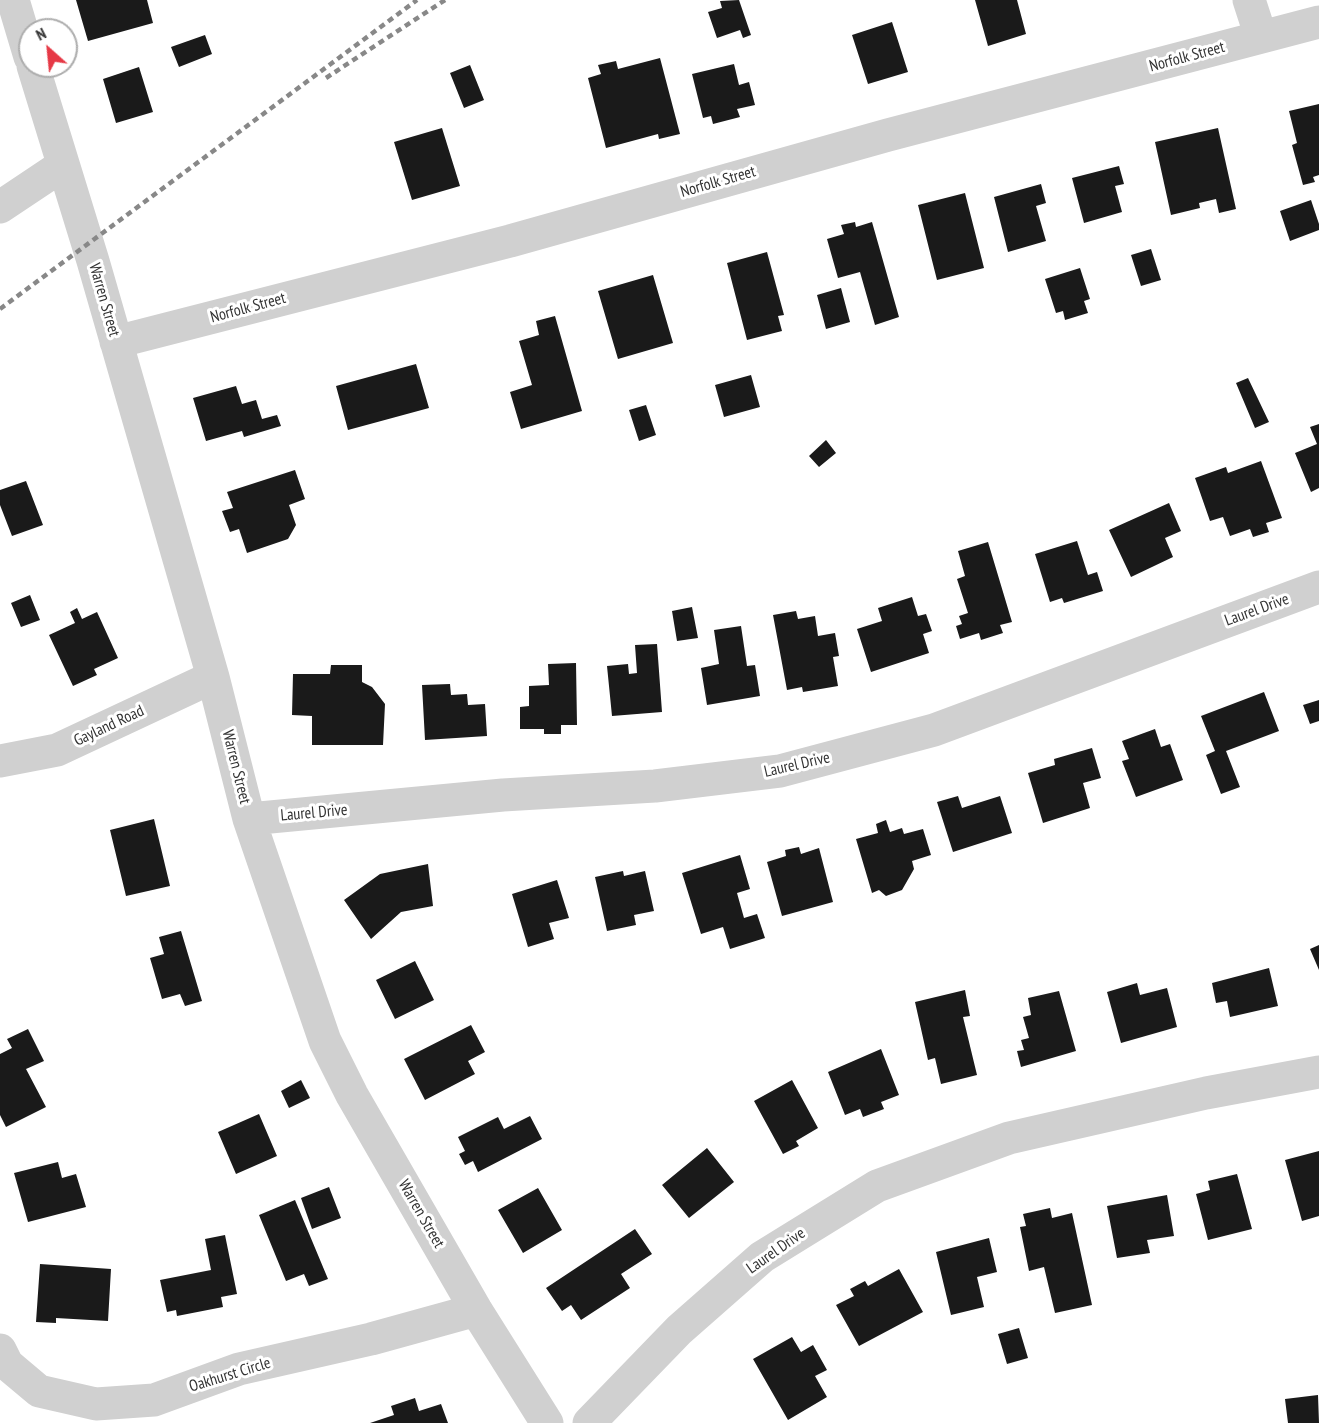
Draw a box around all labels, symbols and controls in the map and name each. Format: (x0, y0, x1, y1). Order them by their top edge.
north arrow (18, 18, 78, 78)
text: N (32, 23, 49, 45)
street label: Norfolk Street (1147, 38, 1227, 76)
street label: Norfolk Street (678, 162, 758, 202)
street label: Warren Street (84, 261, 124, 339)
street label: Norfolk Street (208, 289, 288, 327)
street label: Laurel Drive (1222, 590, 1292, 630)
street label: Gayland Road (71, 701, 147, 751)
street label: Warren Street (218, 728, 254, 806)
street label: Laurel Drive (762, 748, 832, 782)
street label: Laurel Drive (280, 801, 348, 825)
street label: Warren Street (394, 1176, 448, 1252)
street label: Laurel Drive (743, 1224, 809, 1278)
street label: Oakhurst Circle (187, 1354, 273, 1396)

